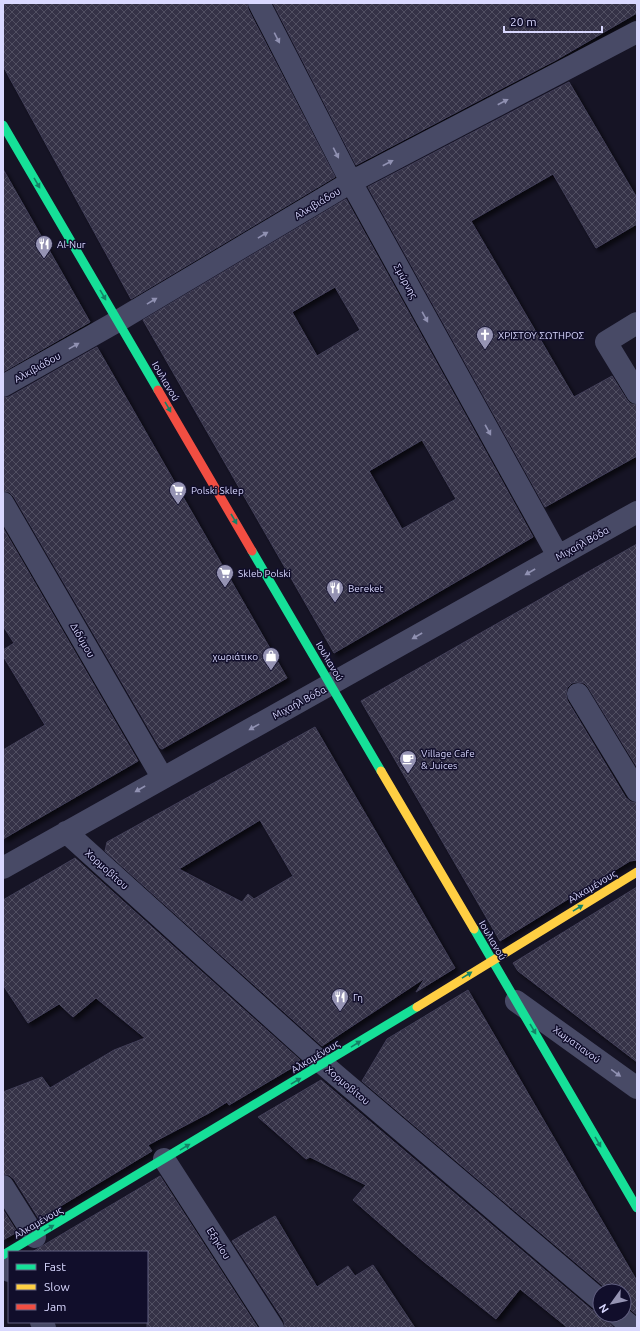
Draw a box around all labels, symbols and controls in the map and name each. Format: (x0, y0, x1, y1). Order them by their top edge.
scale bar (504, 8, 602, 34)
text: 20 m (510, 15, 537, 28)
one-way arrow (274, 32, 280, 43)
one-way arrow (497, 99, 509, 106)
one-way arrow (333, 148, 340, 159)
one-way arrow (382, 160, 394, 166)
one-way arrow (33, 177, 40, 189)
street label: Αλκιβιάδου (292, 185, 342, 221)
one-way arrow (257, 231, 269, 238)
restaurant icon: Al-Nur (34, 234, 54, 259)
place label: Al-Nur (57, 239, 86, 250)
street label: Σμύρνης (392, 262, 420, 301)
one-way arrow (99, 289, 106, 301)
one-way arrow (146, 298, 158, 305)
one-way arrow (422, 311, 429, 322)
church icon: ΧΡΙΣΤΟΥ ΣΩΤΗΡΟΣ (475, 325, 495, 350)
place label: ΧΡΙΣΤΟΥ ΣΩΤΗΡΟΣ (498, 330, 585, 341)
one-way arrow (68, 343, 80, 350)
street label: Αλκιβιάδου (12, 350, 62, 385)
street label: Ιουλιανού (150, 359, 181, 403)
one-way arrow (165, 401, 172, 413)
one-way arrow (485, 424, 492, 436)
supermarket icon: Polski Sklep (168, 480, 188, 505)
place label: Polski Sklep (191, 485, 244, 496)
one-way arrow (230, 514, 238, 524)
street label: Μιχαήλ Βόδα (554, 524, 611, 563)
supermarket icon: Skleb Polski (215, 563, 235, 588)
place label: Skleb Polski (238, 568, 291, 579)
one-way arrow (524, 569, 536, 576)
restaurant icon: Bereket (325, 578, 345, 603)
place label: Bereket (348, 583, 384, 594)
street label: Διδύμου (68, 621, 97, 659)
one-way arrow (411, 633, 422, 640)
street label: Ιουλιανού (314, 639, 345, 683)
shop icon: χωριάτικο (261, 646, 281, 671)
place label: χωριάτικο (212, 651, 258, 662)
street label: Μιχαήλ Βόδα (271, 684, 328, 721)
one-way arrow (248, 723, 260, 730)
place label: Village Cafe & Juices (421, 748, 475, 771)
cafe icon: Village Cafe & Juices (398, 749, 418, 774)
one-way arrow (134, 786, 146, 793)
street label: Χορμοβίτου (83, 847, 130, 892)
street label: Αλκαμένους (566, 867, 619, 905)
one-way arrow (572, 904, 584, 911)
street label: Ιουλιανού (477, 918, 508, 962)
one-way arrow (462, 971, 472, 979)
restaurant icon: Γη (330, 987, 350, 1012)
place label: Γη (353, 992, 363, 1003)
one-way arrow (529, 1023, 536, 1035)
street label: Χωματιανού (551, 1024, 602, 1065)
street label: Αλκαμένους (289, 1037, 342, 1075)
one-way arrow (350, 1040, 362, 1047)
street label: Χορμοβίτου (323, 1064, 372, 1107)
one-way arrow (611, 1069, 622, 1077)
one-way arrow (290, 1077, 302, 1084)
one-way arrow (595, 1136, 602, 1148)
one-way arrow (179, 1144, 191, 1151)
street label: Αλκαμένους (12, 1204, 65, 1241)
one-way arrow (43, 1225, 55, 1232)
street label: Εξηκίου (204, 1225, 233, 1262)
legend (8, 1251, 148, 1323)
text: Fast (44, 1260, 66, 1273)
text: Slow (44, 1280, 70, 1293)
north arrow (592, 1283, 632, 1323)
text: Jam (44, 1300, 66, 1313)
text: N (596, 1302, 611, 1315)

